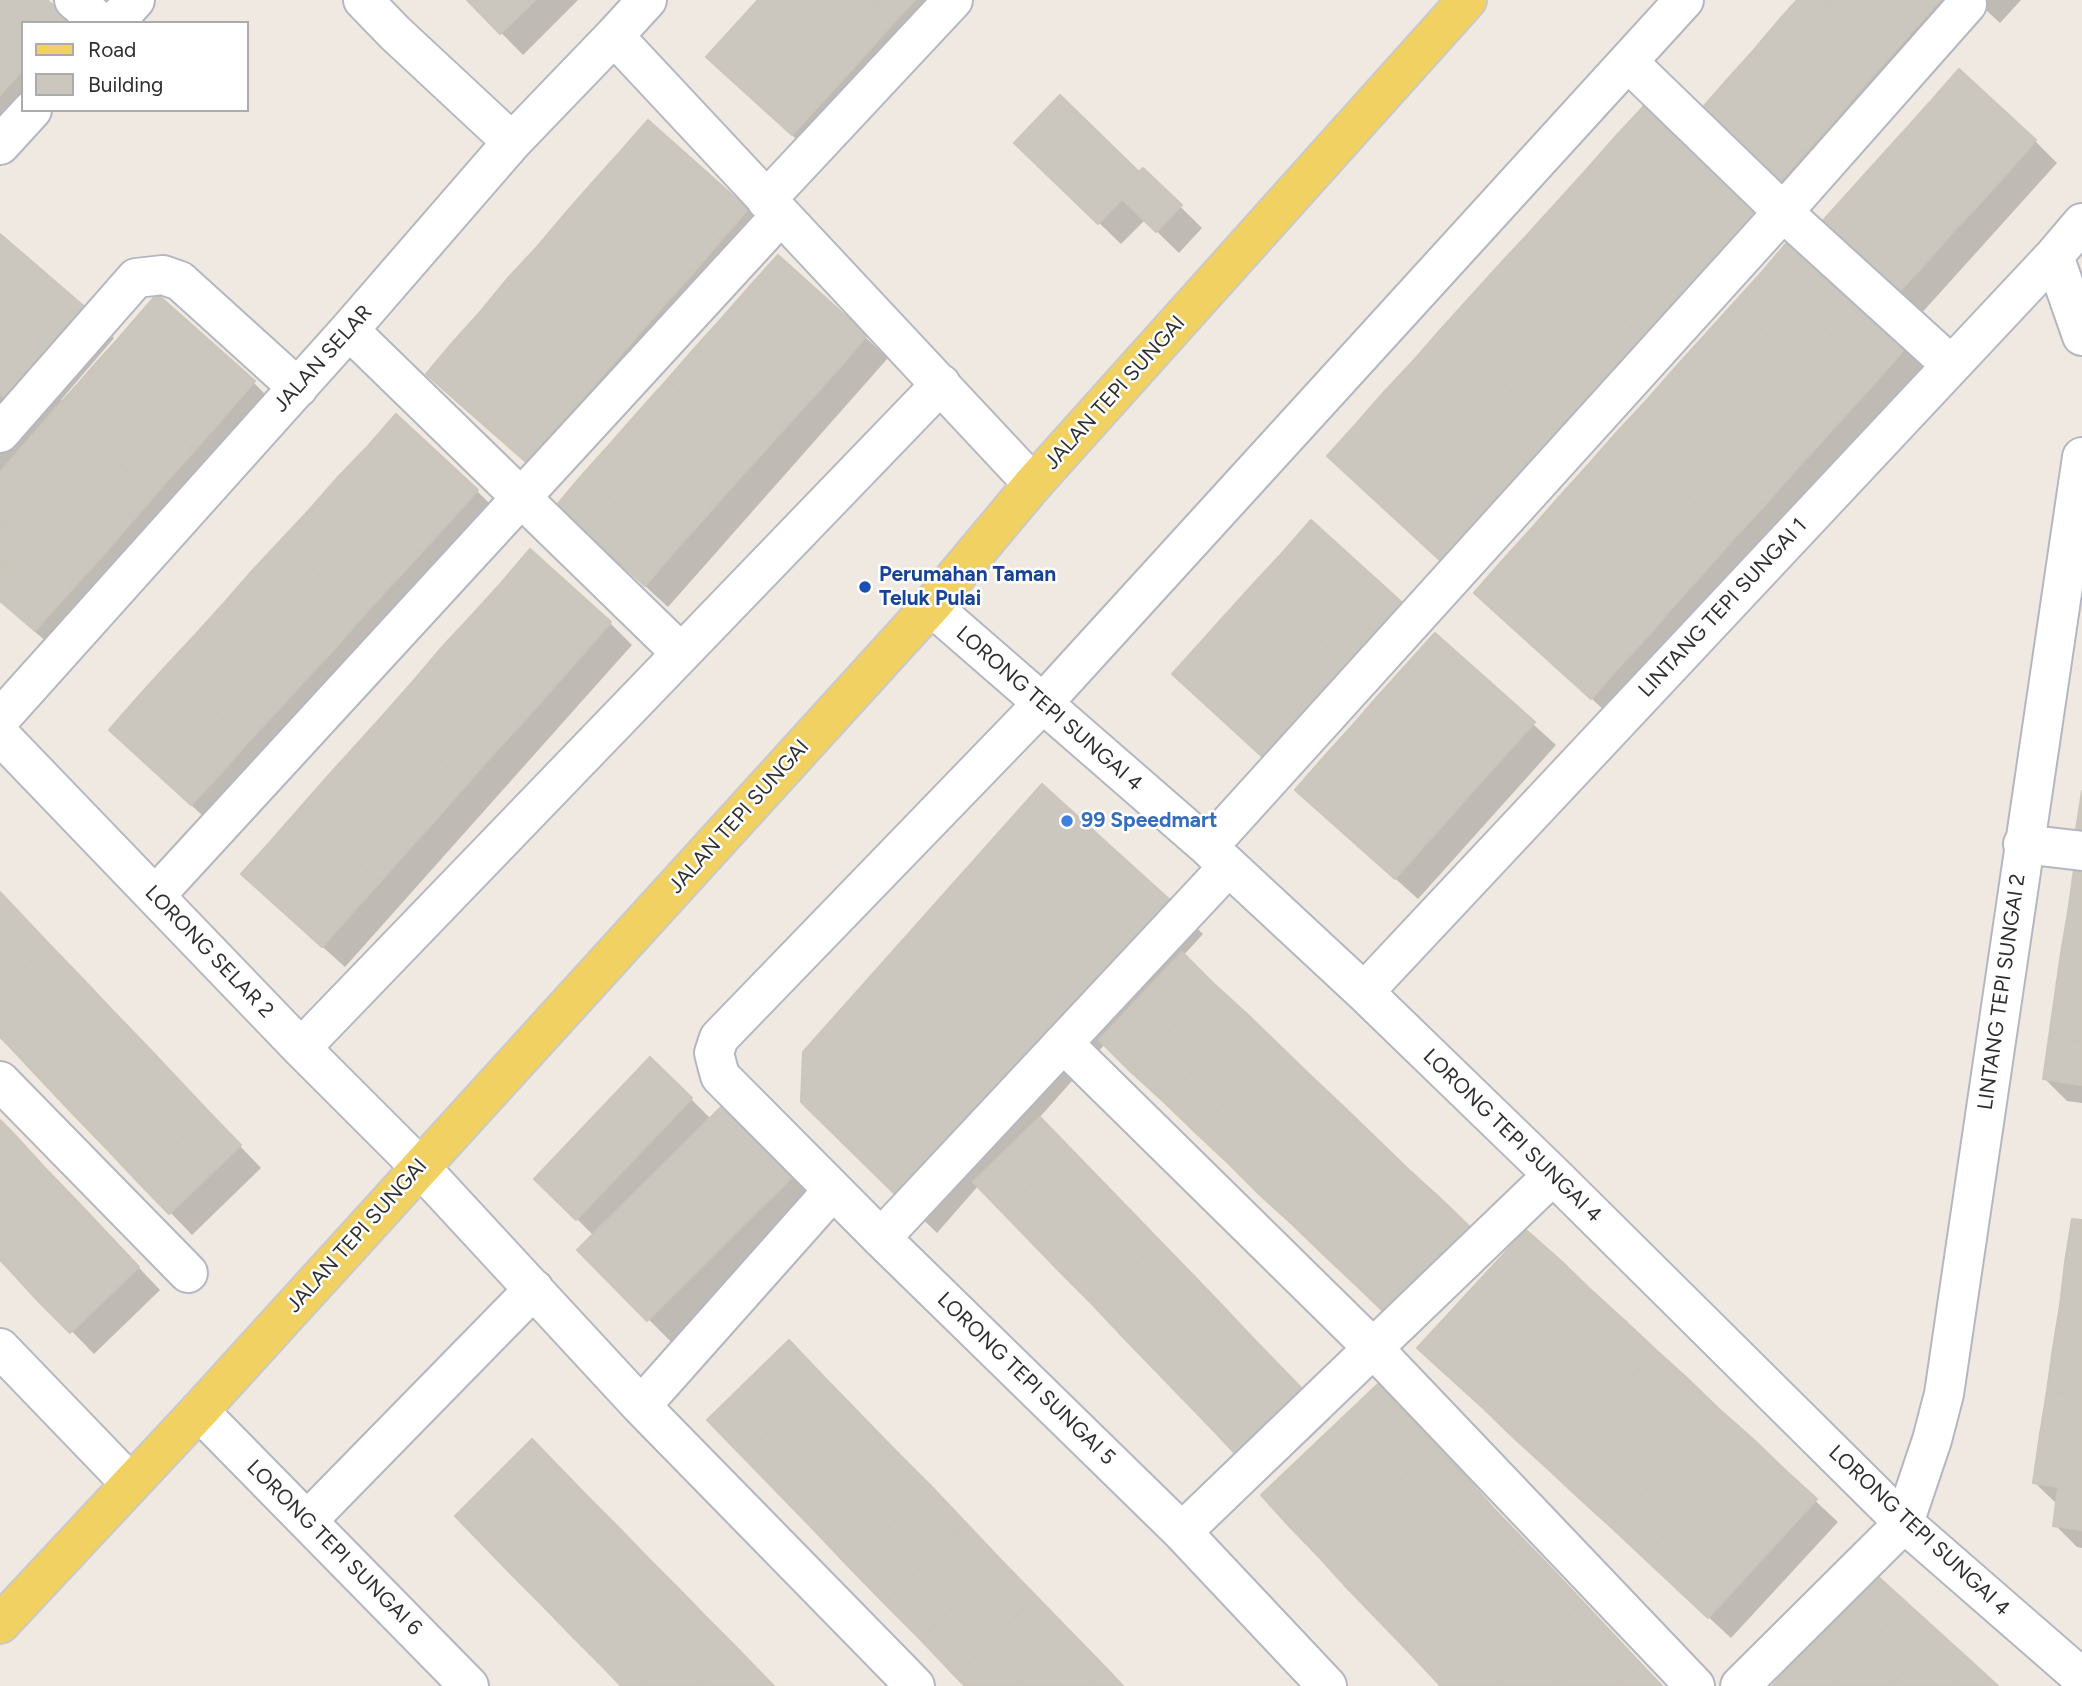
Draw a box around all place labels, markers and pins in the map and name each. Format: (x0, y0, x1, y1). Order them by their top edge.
place label: Perumahan Taman Teluk Pulai (879, 562, 1056, 612)
marker: Perumahan Taman Teluk Pulai (857, 579, 873, 595)
place label: 99 Speedmart (1081, 808, 1217, 834)
marker: 99 Speedmart (1059, 813, 1075, 829)

